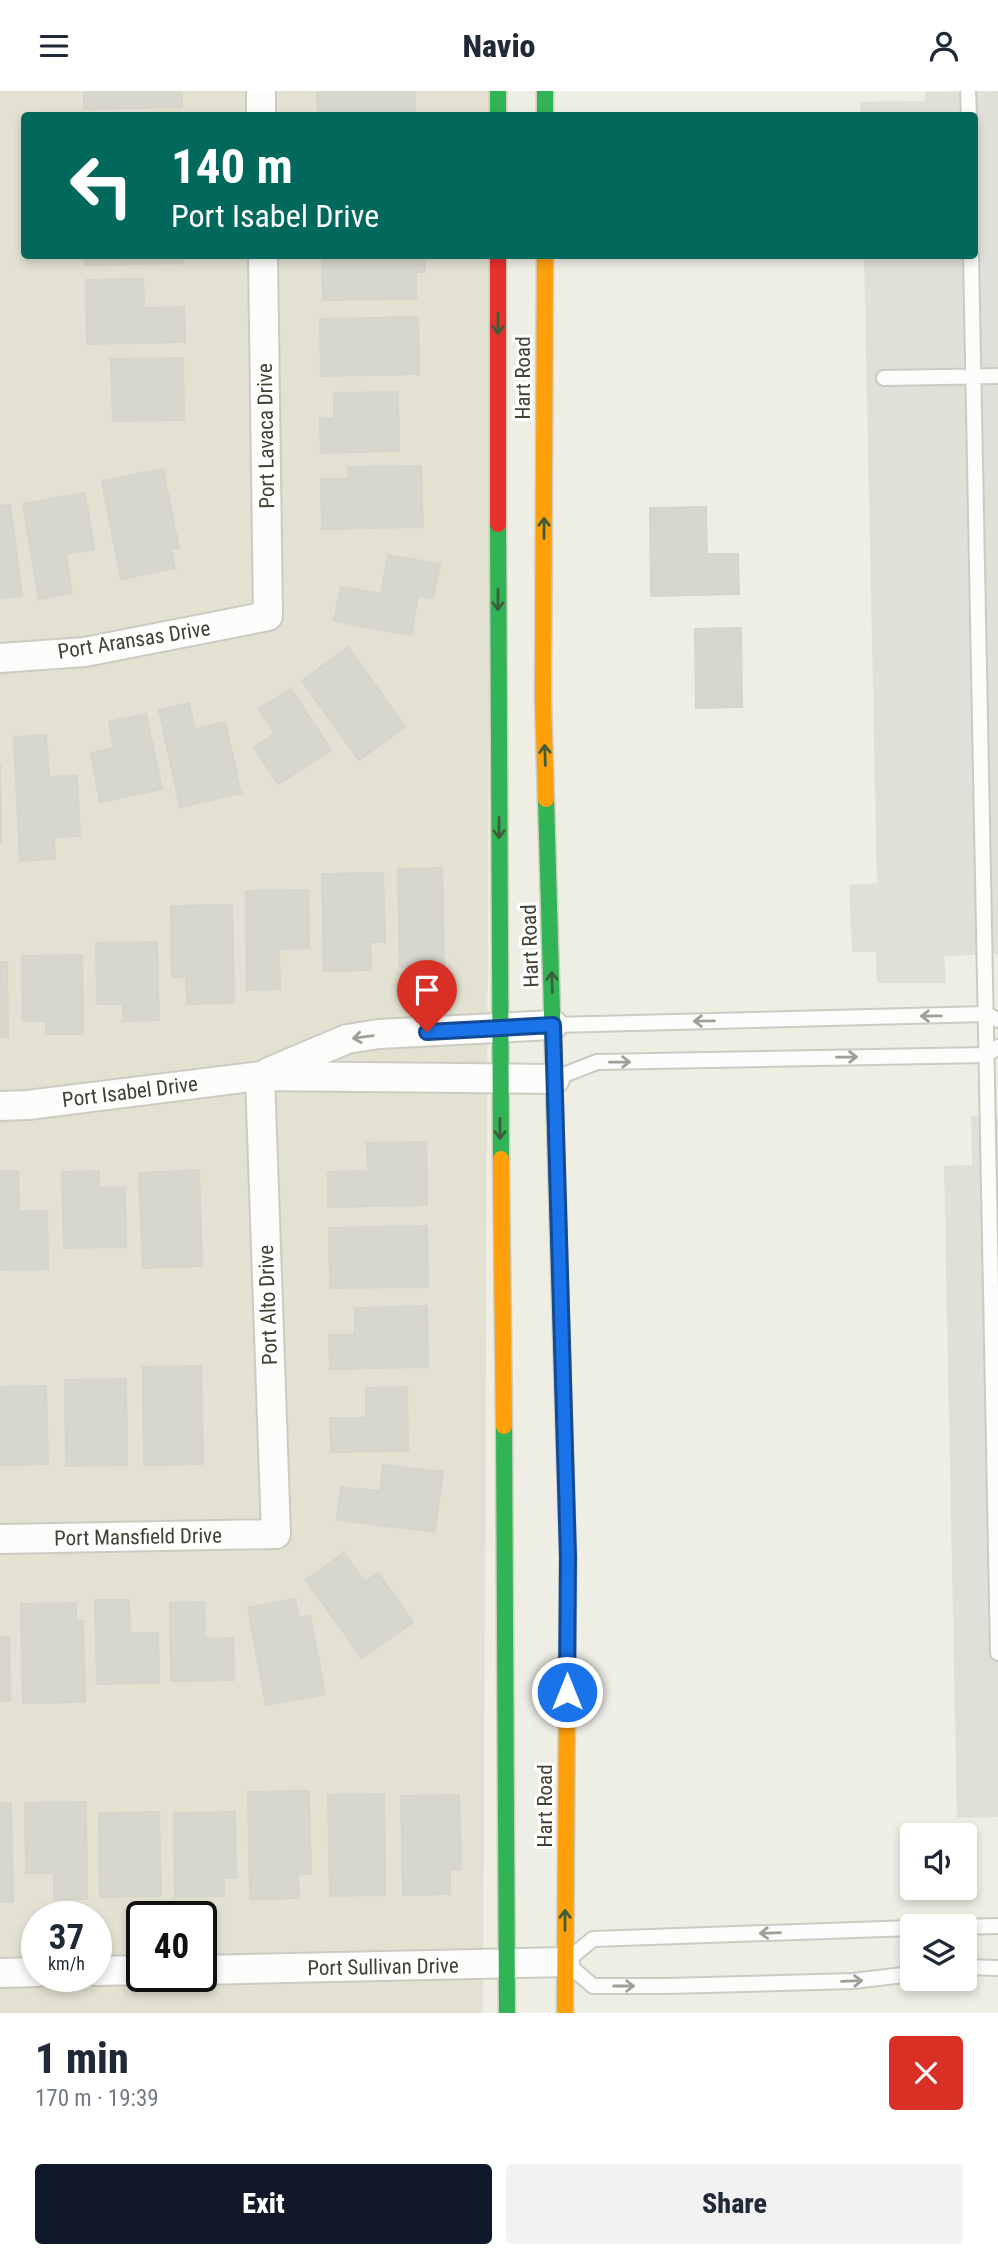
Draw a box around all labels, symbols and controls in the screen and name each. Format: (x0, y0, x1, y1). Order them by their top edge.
icon: menu (35, 27, 73, 65)
text: Navio (463, 27, 535, 65)
icon: person (925, 27, 963, 65)
text: 140 m (171, 138, 293, 195)
icon: left (56, 140, 147, 231)
text: Port Isabel Drive (171, 197, 379, 235)
one-way arrow (491, 312, 505, 335)
street label: Hart Road (511, 336, 535, 420)
street label: Port Lavaca Drive (253, 363, 279, 509)
one-way arrow (537, 516, 551, 539)
one-way arrow (491, 588, 505, 611)
street label: Port Aransas Drive (56, 616, 212, 664)
one-way arrow (538, 744, 551, 767)
one-way arrow (492, 816, 506, 839)
street label: Hart Road (517, 904, 543, 988)
pin (397, 960, 457, 1032)
icon: arrive (408, 971, 446, 1009)
one-way arrow (545, 971, 558, 994)
one-way arrow (920, 1009, 943, 1022)
one-way arrow (692, 1015, 715, 1028)
one-way arrow (352, 1030, 374, 1043)
one-way arrow (836, 1051, 859, 1064)
one-way arrow (608, 1055, 631, 1068)
street label: Port Isabel Drive (61, 1072, 199, 1112)
one-way arrow (493, 1117, 507, 1140)
street label: Port Alto Drive (254, 1244, 282, 1365)
street label: Port Mansfield Drive (54, 1524, 222, 1550)
position arrow (530, 1655, 604, 1729)
street label: Hart Road (533, 1764, 557, 1848)
map controls (900, 1823, 977, 1991)
button: sound (900, 1823, 977, 1900)
speed limit sign: 40 (126, 1901, 217, 1992)
one-way arrow (558, 1909, 572, 1932)
button: layers (900, 1914, 977, 1991)
text: 37 (49, 1917, 84, 1958)
one-way arrow (759, 1926, 782, 1939)
text: km/h (48, 1953, 85, 1974)
street label: Port Sullivan Drive (307, 1954, 459, 1980)
one-way arrow (840, 1974, 863, 1987)
one-way arrow (613, 1979, 636, 1993)
text: 1 min (35, 2034, 129, 2083)
button: close (889, 2036, 963, 2110)
text: 170 m · 19:39 (35, 2085, 159, 2112)
button: Exit (35, 2164, 492, 2244)
button: Share (506, 2164, 963, 2244)

